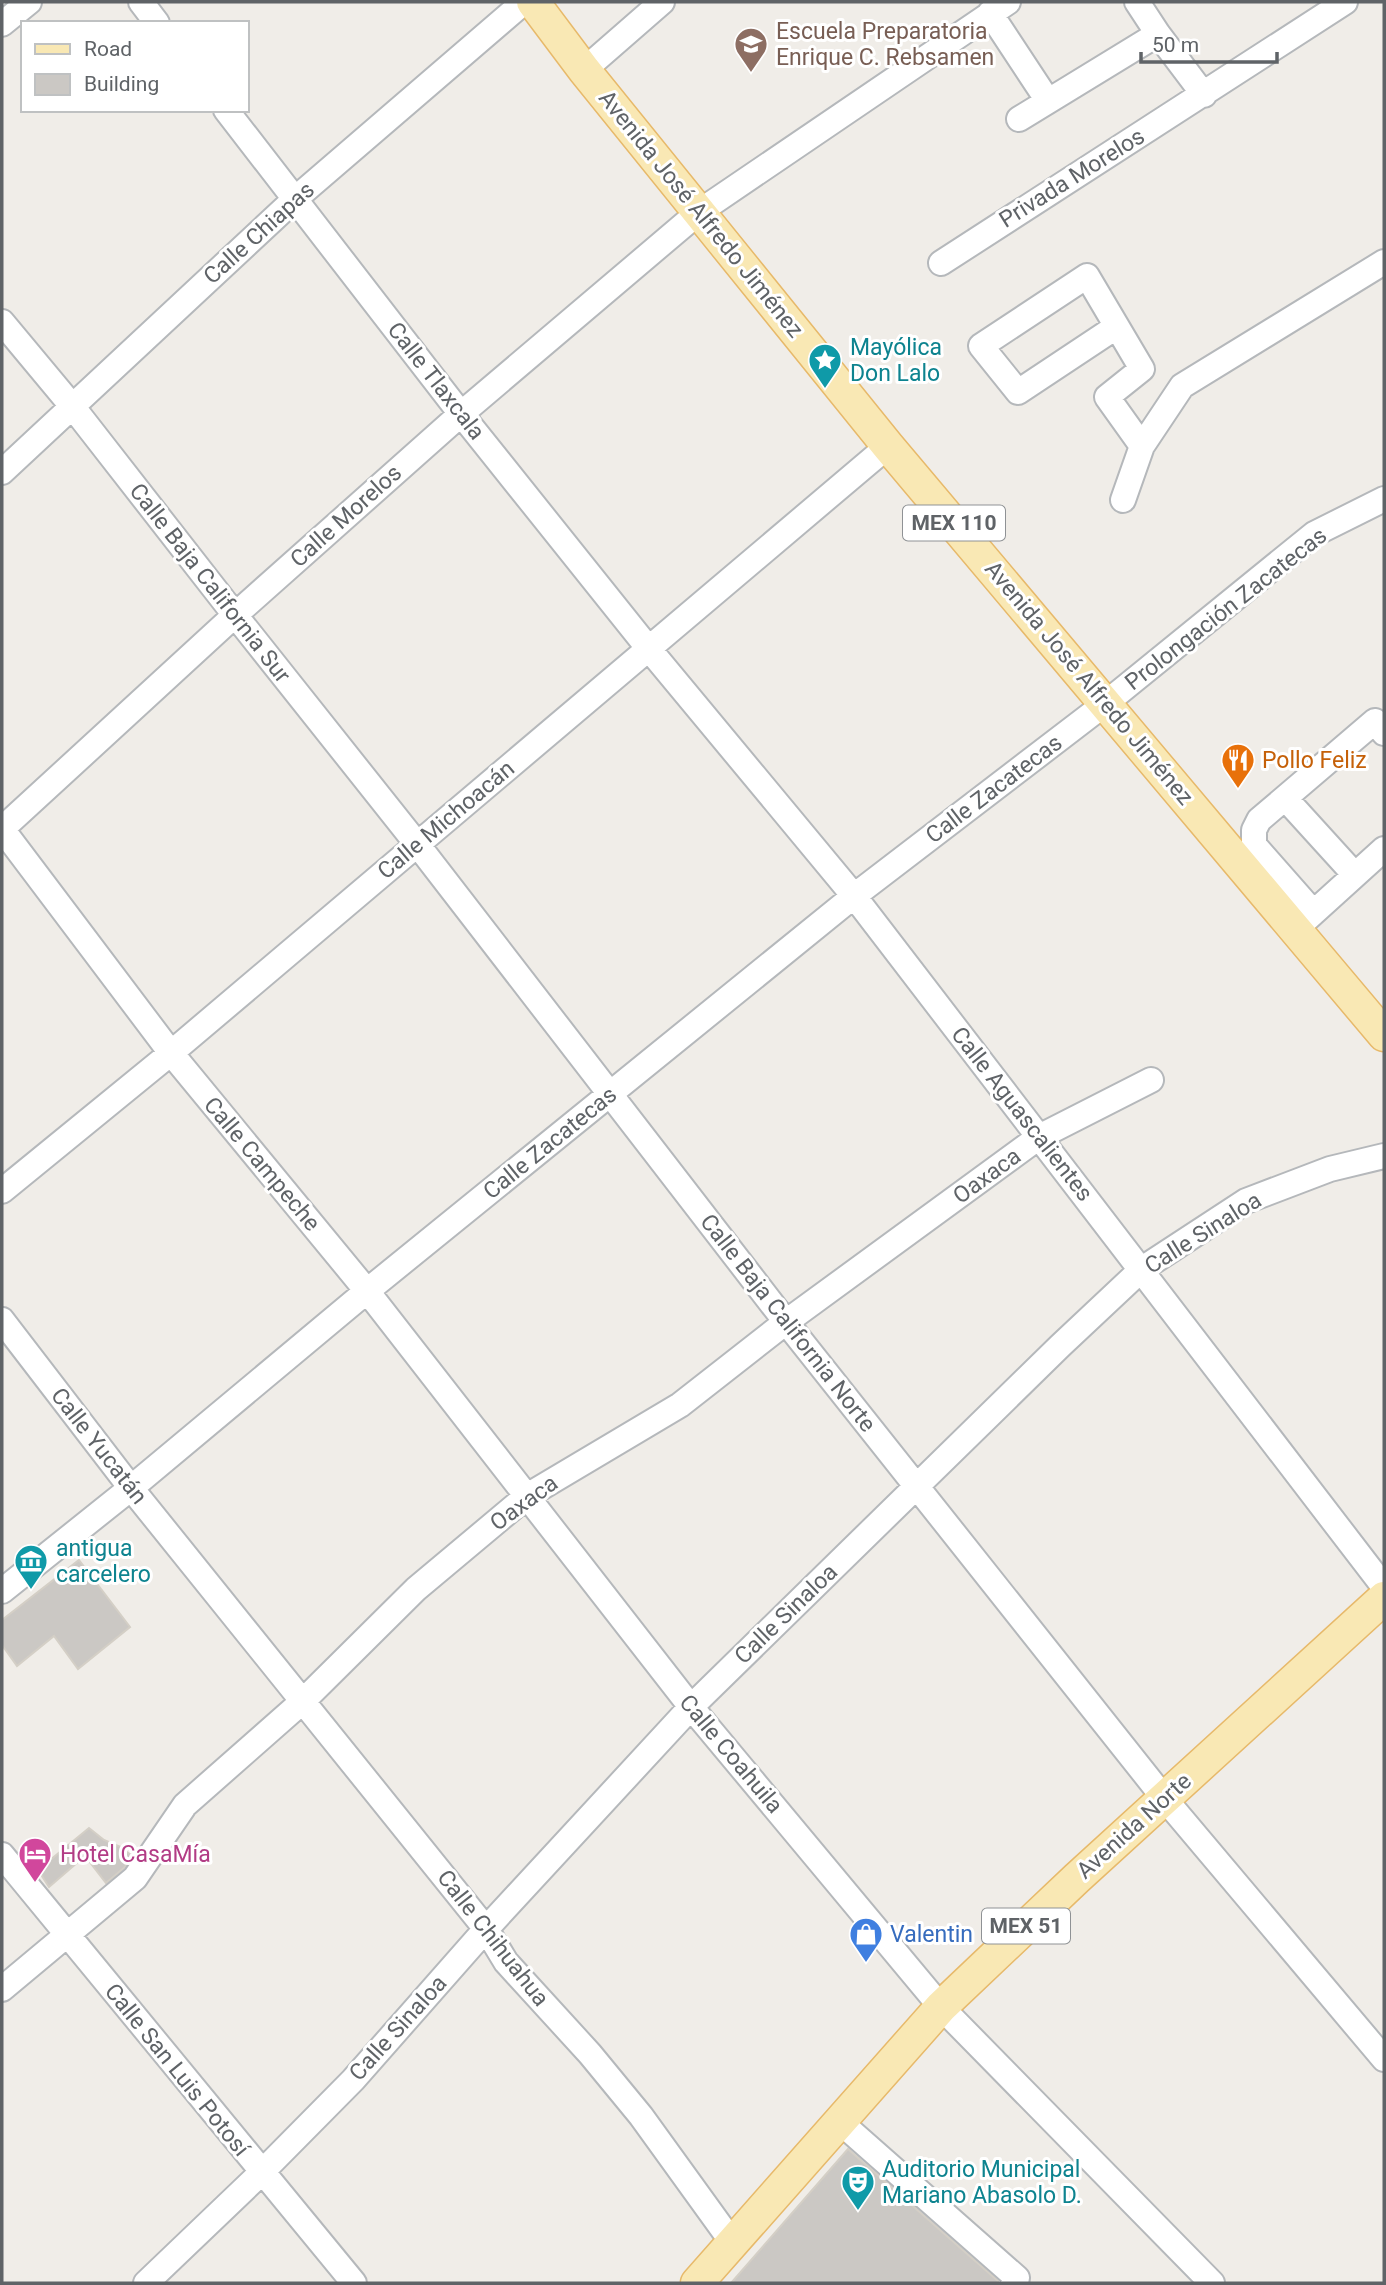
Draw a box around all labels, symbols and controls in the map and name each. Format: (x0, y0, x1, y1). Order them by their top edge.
place label: Escuela Preparatoria Enrique C. Rebsamen (776, 18, 994, 71)
legend (21, 21, 248, 112)
scale bar (1141, 21, 1278, 65)
school or university icon: Escuela Preparatoria Enrique C. Rebsamen (732, 25, 770, 74)
text: 50 m (1152, 33, 1199, 57)
text: Road (84, 37, 132, 61)
text: Building (84, 72, 159, 96)
street label: Avenida José Alfredo Jiménez (593, 85, 809, 343)
street label: Privada Morelos (994, 123, 1150, 233)
street label: Calle Chiapas (198, 176, 320, 290)
street label: Calle Tlaxcala (382, 317, 490, 445)
place label: Mayólica Don Lalo (850, 334, 942, 387)
place icon: Mayólica Don Lalo (806, 341, 844, 390)
street label: Calle Morelos (285, 459, 407, 573)
street label: Calle Baja California Sur (124, 478, 296, 688)
road number: MEX 110 (903, 505, 1005, 540)
street label: Prolongación Zacatecas (1120, 522, 1332, 696)
street label: Avenida José Alfredo Jiménez (979, 556, 1199, 810)
street label: Calle Zacatecas (921, 729, 1067, 849)
restaurant icon: Pollo Feliz (1219, 741, 1257, 790)
place label: Pollo Feliz (1262, 747, 1367, 774)
street label: Calle Michoacán (372, 755, 520, 885)
street label: Calle Aguascalientes (946, 1021, 1098, 1207)
street label: Calle Zacatecas (478, 1081, 622, 1205)
street label: Calle Campeche (198, 1092, 326, 1236)
street label: Oaxaca (948, 1143, 1026, 1209)
street label: Calle Sinaloa (1140, 1187, 1266, 1279)
street label: Calle Baja California Norte (695, 1209, 881, 1437)
street label: Calle Yucatán (45, 1383, 153, 1509)
street label: Oaxaca (485, 1470, 563, 1536)
place label: antigua carcelero (56, 1535, 151, 1588)
museum icon: antigua carcelero (12, 1542, 50, 1591)
street label: Calle Sinaloa (729, 1558, 843, 1670)
street label: Calle Coahuila (674, 1689, 788, 1819)
street label: Avenida Norte (1071, 1768, 1197, 1884)
hotel icon: Hotel CasaMía (16, 1835, 54, 1884)
place label: Hotel CasaMía (60, 1841, 211, 1868)
street label: Calle Chihuahua (431, 1864, 555, 2012)
road number: MEX 51 (982, 1909, 1070, 1944)
shop icon: Valentin (847, 1915, 885, 1964)
place label: Valentin (890, 1921, 973, 1948)
street label: Calle Sinaloa (344, 1970, 452, 2086)
street label: Calle San Luis Potosí (99, 1978, 256, 2163)
place label: Auditorio Municipal Mariano Abasolo D. (882, 2156, 1082, 2209)
theatre icon: Auditorio Municipal Mariano Abasolo D. (839, 2163, 877, 2212)

